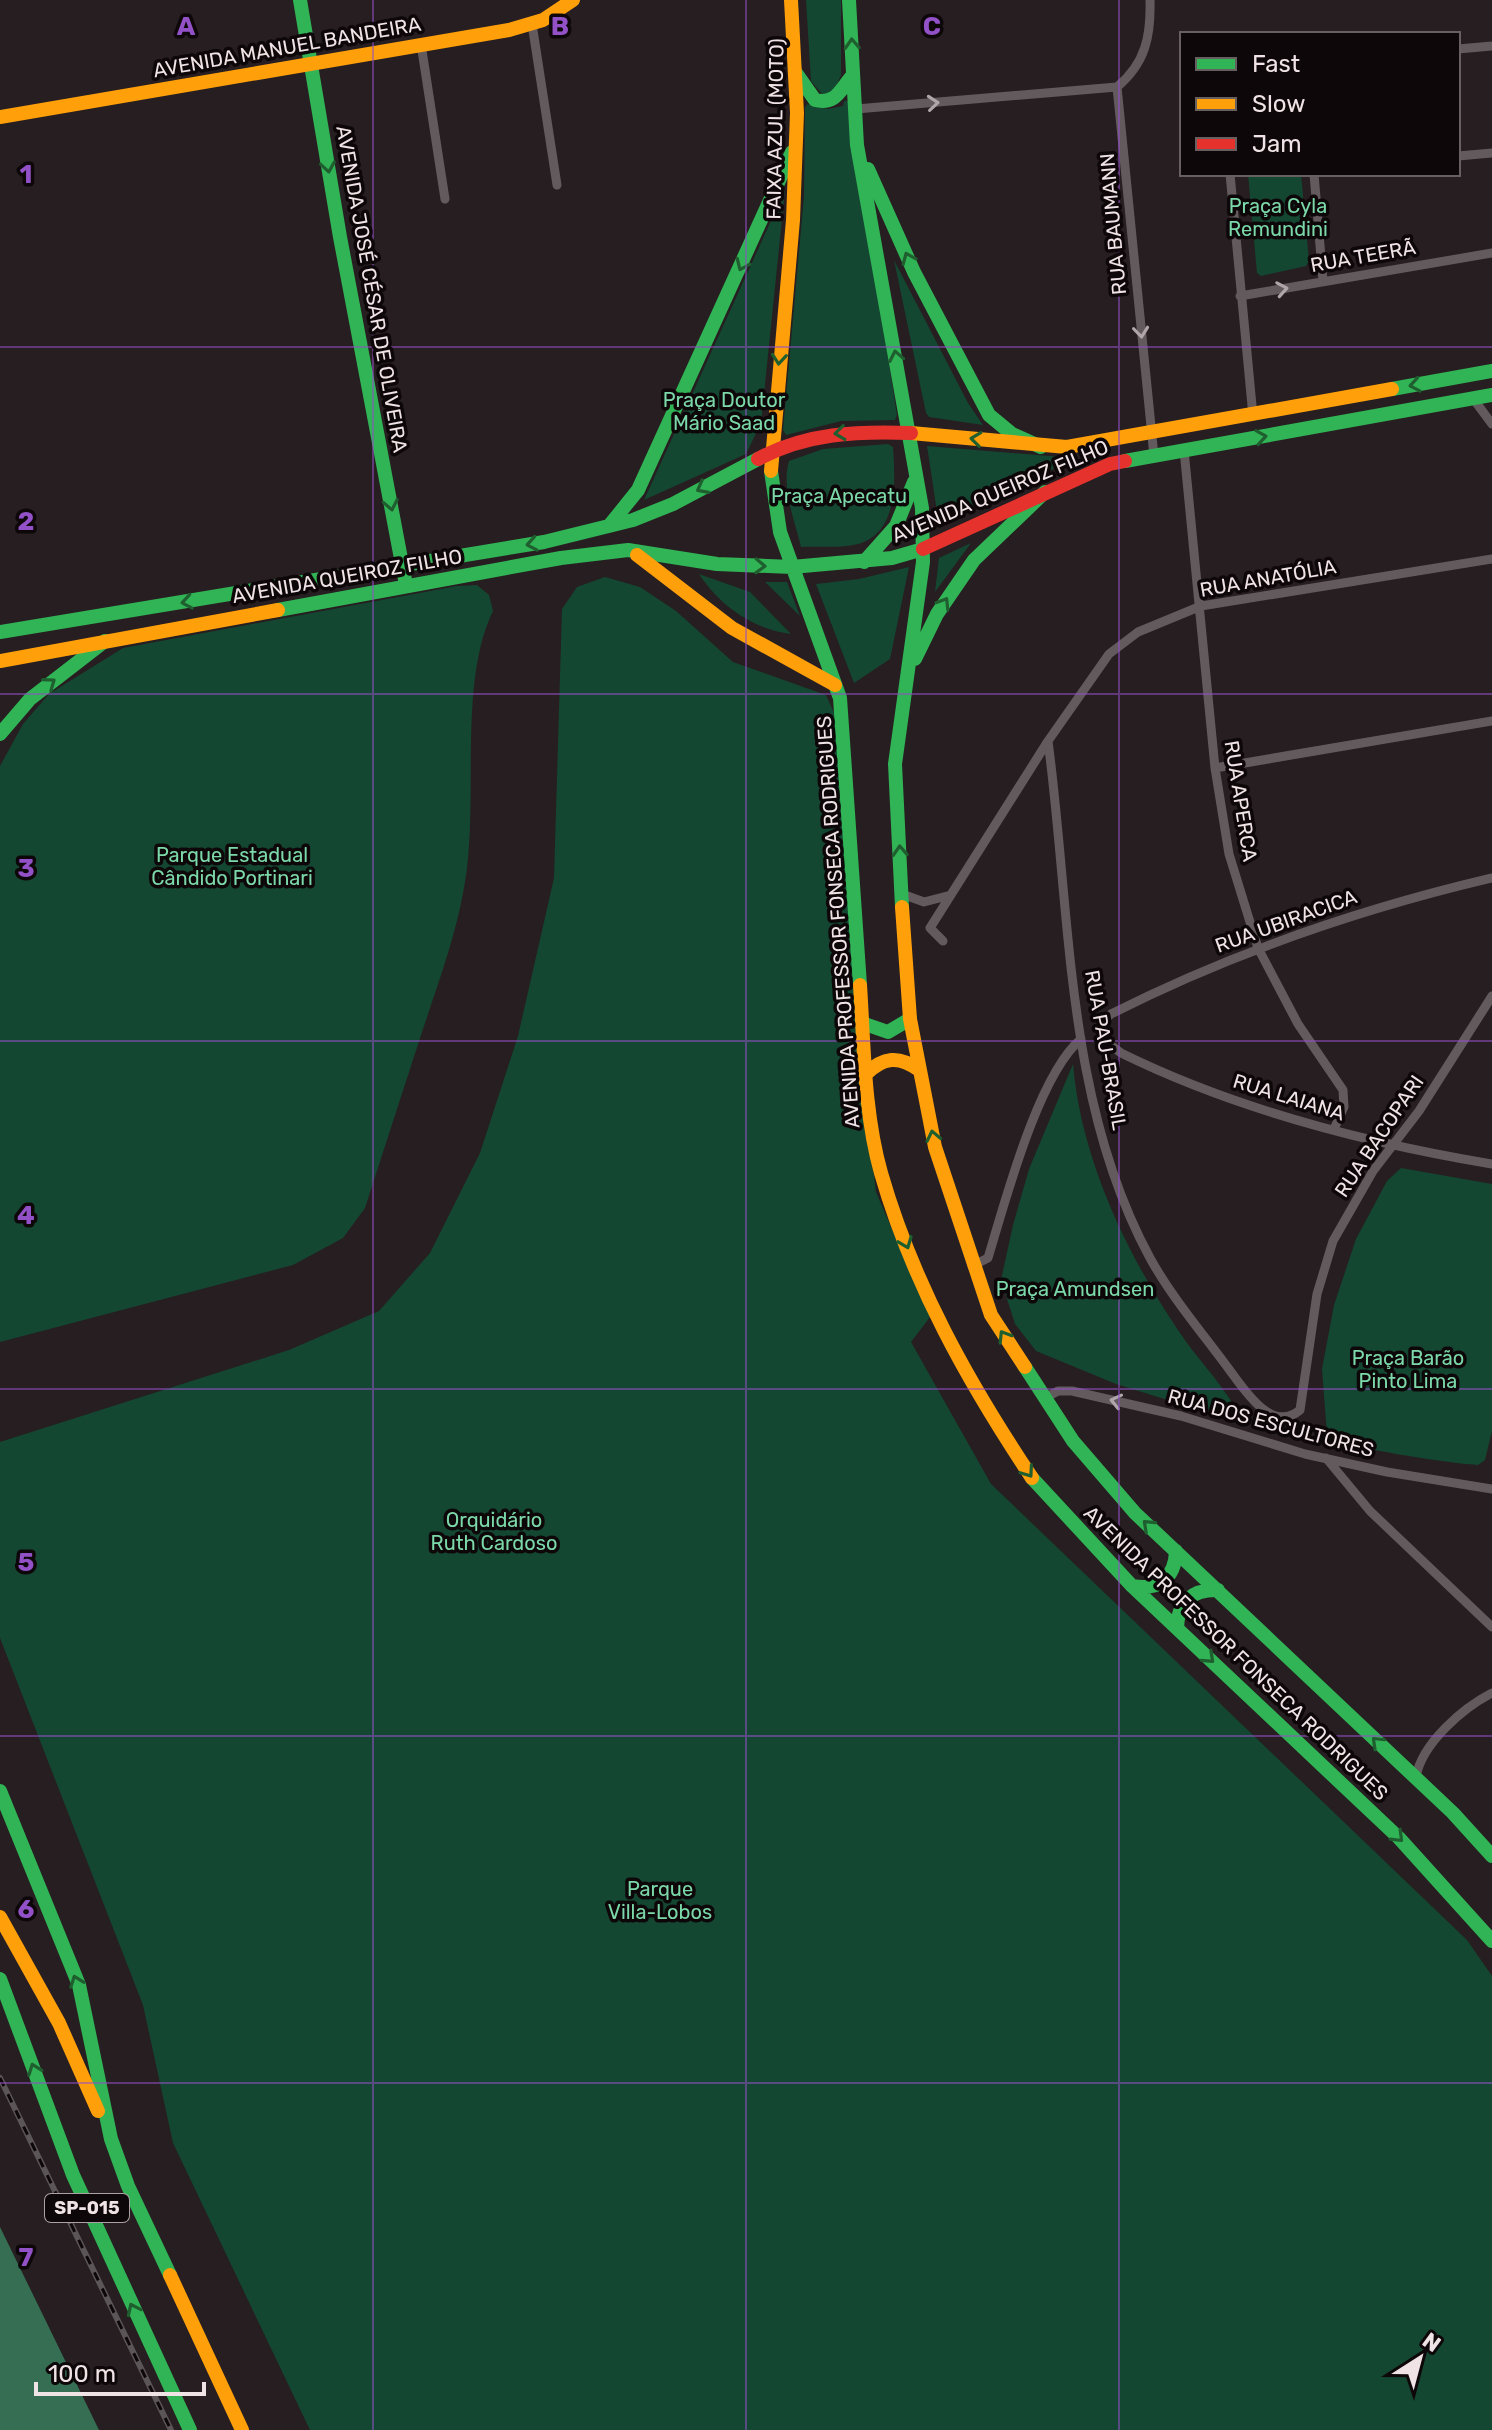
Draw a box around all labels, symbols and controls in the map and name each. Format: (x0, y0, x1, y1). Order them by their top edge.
text: B (551, 11, 569, 42)
text: C (923, 11, 941, 42)
street label: AVENIDA MANUEL BANDEIRA (151, 12, 423, 82)
legend (1180, 32, 1460, 176)
one-way arrow (843, 37, 860, 50)
street label: FAIXA AZUL (MOTO) (761, 38, 789, 220)
text: Fast (1252, 50, 1300, 78)
text: Slow (1252, 90, 1305, 118)
one-way arrow (927, 95, 940, 112)
street label: AVENIDA JOSÉ CÉSAR DE OLIVEIRA (331, 124, 413, 454)
text: Jam (1252, 130, 1302, 158)
street label: RUA BAUMANN (1095, 152, 1131, 296)
text: 1 (20, 159, 32, 190)
one-way arrow (319, 160, 336, 174)
park label: Praça Cyla Remundini (1228, 194, 1328, 241)
street label: RUA TEERÃ (1308, 235, 1418, 277)
one-way arrow (901, 252, 917, 266)
one-way arrow (736, 256, 752, 271)
one-way arrow (1275, 281, 1289, 298)
one-way arrow (1132, 326, 1149, 339)
one-way arrow (888, 350, 905, 364)
one-way arrow (771, 353, 788, 366)
one-way arrow (1408, 376, 1422, 393)
park label: Praça Doutor Mário Saad (663, 388, 786, 435)
one-way arrow (833, 424, 846, 441)
one-way arrow (1254, 429, 1268, 446)
one-way arrow (969, 431, 982, 448)
street label: AVENIDA QUEIROZ FILHO (888, 434, 1112, 548)
one-way arrow (695, 479, 710, 494)
park label: Praça Apecatu (771, 484, 907, 508)
one-way arrow (381, 498, 398, 512)
text: 2 (18, 506, 34, 537)
one-way arrow (525, 535, 539, 552)
street label: AVENIDA QUEIROZ FILHO (230, 544, 464, 608)
street label: RUA ANATÓLIA (1198, 554, 1338, 602)
one-way arrow (754, 558, 767, 575)
one-way arrow (180, 593, 194, 610)
one-way arrow (935, 597, 950, 612)
one-way arrow (41, 678, 55, 693)
street label: AVENIDA PROFESSOR FONSECA RODRIGUES (812, 715, 864, 1129)
street label: RUA APERCA (1220, 739, 1262, 863)
park label: Parque Estadual Cândido Portinari (151, 843, 313, 890)
one-way arrow (892, 844, 909, 857)
text: 3 (17, 853, 35, 884)
street label: RUA UBIRACICA (1212, 884, 1360, 958)
street label: RUA PAU-BRASIL (1080, 968, 1132, 1132)
street label: RUA LAIANA (1230, 1069, 1348, 1125)
street label: RUA BACOPARI (1329, 1070, 1429, 1202)
one-way arrow (925, 1130, 942, 1144)
text: 4 (17, 1200, 35, 1231)
one-way arrow (896, 1235, 913, 1249)
park label: Praça Amundsen (996, 1277, 1154, 1301)
one-way arrow (998, 1330, 1013, 1345)
park label: Praça Barão Pinto Lima (1352, 1346, 1464, 1393)
street label: RUA DOS ESCULTORES (1165, 1384, 1377, 1462)
one-way arrow (1109, 1394, 1123, 1411)
one-way arrow (1018, 1463, 1033, 1477)
street label: AVENIDA PROFESSOR FONSECA RODRIGUES (1079, 1501, 1393, 1805)
park label: Orquidário Ruth Cardoso (431, 1508, 557, 1555)
one-way arrow (1142, 1520, 1157, 1534)
text: 5 (18, 1547, 34, 1578)
one-way arrow (1200, 1649, 1214, 1664)
one-way arrow (1372, 1737, 1387, 1751)
one-way arrow (1389, 1828, 1403, 1842)
park label: Parque Villa-Lobos (608, 1877, 712, 1924)
text: 6 (18, 1894, 35, 1925)
one-way arrow (70, 1974, 86, 1988)
one-way arrow (27, 2062, 44, 2076)
road number: SP-015 (45, 2194, 129, 2222)
text: 7 (19, 2242, 34, 2273)
one-way arrow (127, 2302, 143, 2317)
north arrow (1380, 2318, 1460, 2398)
text: N (1417, 2327, 1446, 2358)
scale bar (36, 2346, 204, 2396)
text: 100 m (48, 2360, 116, 2388)

